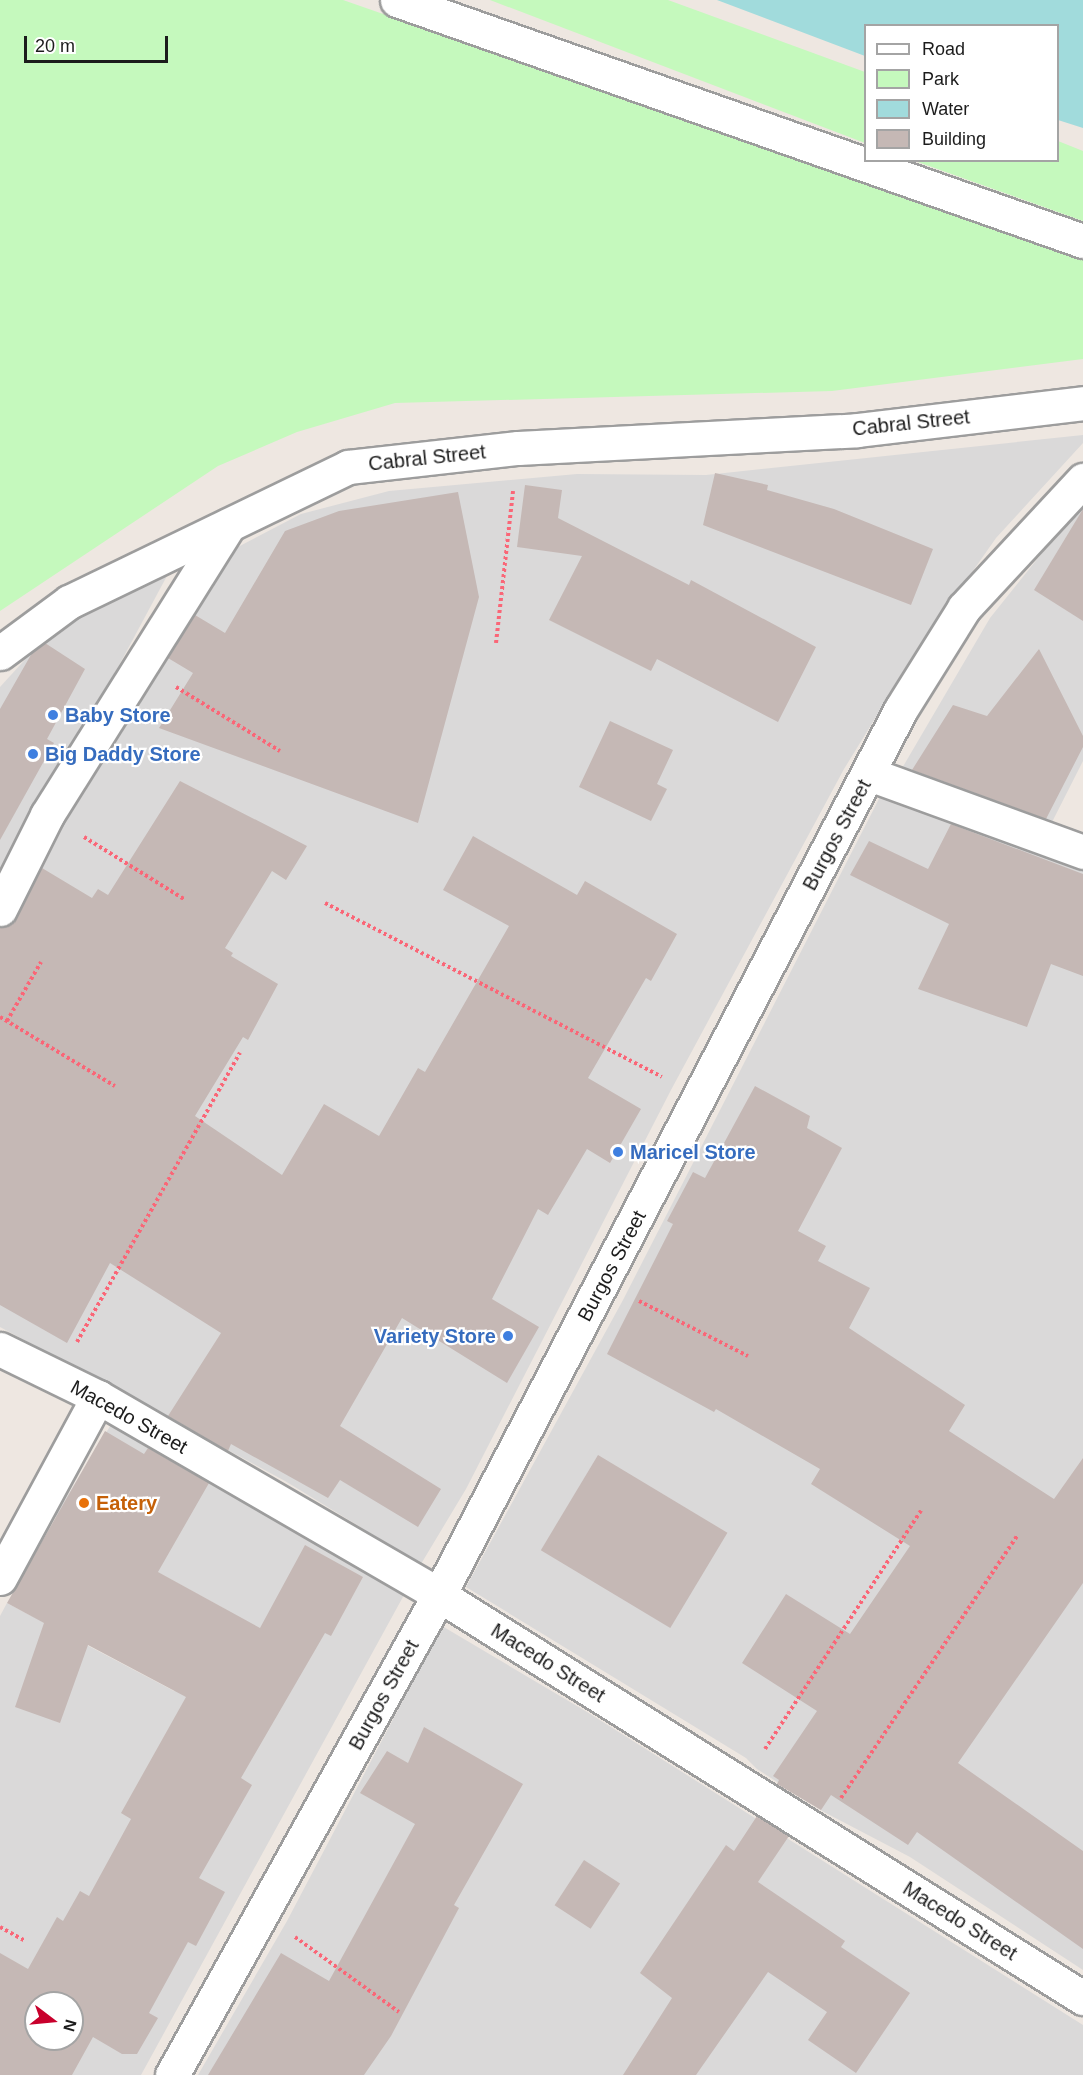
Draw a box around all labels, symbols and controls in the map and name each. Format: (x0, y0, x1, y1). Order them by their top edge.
scale bar (27, 24, 171, 62)
legend (864, 24, 1059, 162)
text: 20 m (35, 36, 75, 56)
text: Road (922, 39, 965, 59)
text: Park (922, 69, 959, 89)
text: Water (922, 99, 969, 119)
text: Building (922, 129, 986, 149)
street label: Cabral Street (851, 405, 971, 441)
street label: Cabral Street (367, 440, 487, 476)
place label: Baby Store (65, 703, 171, 727)
marker: Baby Store (46, 708, 60, 722)
place label: Big Daddy Store (45, 742, 201, 766)
marker: Big Daddy Store (26, 747, 40, 761)
street label: Burgos Street (798, 775, 876, 895)
place label: Maricel Store (630, 1140, 756, 1164)
marker: Maricel Store (611, 1145, 625, 1159)
street label: Burgos Street (573, 1206, 651, 1326)
place label: Variety Store (374, 1324, 496, 1348)
marker: Variety Store (501, 1329, 515, 1343)
street label: Macedo Street (66, 1375, 192, 1459)
place label: Eatery (96, 1491, 157, 1515)
marker: Eatery (77, 1496, 91, 1510)
street label: Macedo Street (486, 1618, 610, 1708)
street label: Burgos Street (344, 1636, 424, 1754)
street label: Macedo Street (898, 1876, 1022, 1966)
north arrow (24, 1991, 84, 2051)
text: N (60, 2018, 80, 2033)

